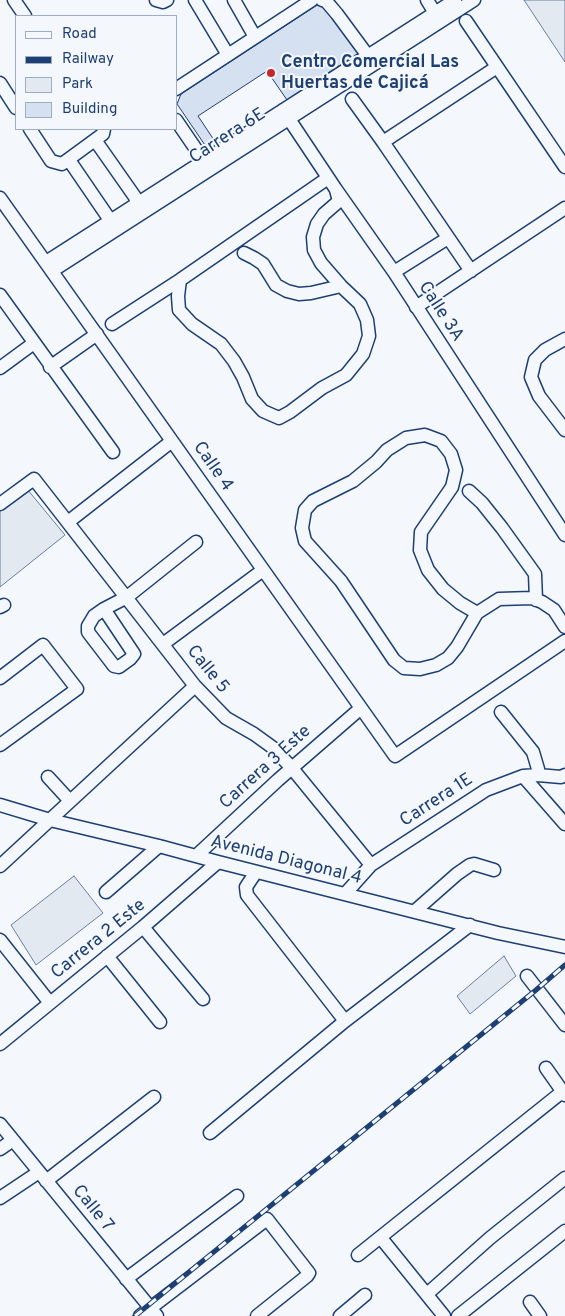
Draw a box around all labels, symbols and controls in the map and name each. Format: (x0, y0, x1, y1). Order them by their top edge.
legend (15, 15, 178, 130)
text: Road (62, 25, 97, 44)
text: Railway (62, 50, 114, 69)
place label: Centro Comercial Las Huertas de Cajicá (281, 52, 459, 94)
marker: Centro Comercial Las Huertas de Cajicá (265, 67, 277, 79)
text: Park (62, 75, 93, 94)
text: Building (62, 100, 117, 119)
street label: Carrera 6E (186, 104, 270, 170)
street label: Calle 3A (413, 278, 467, 346)
street label: Calle 4 (187, 438, 237, 496)
street label: Calle 5 (181, 642, 233, 698)
street label: Carrera 3 Este (216, 721, 316, 815)
street label: Carrera 1E (397, 769, 477, 833)
street label: Avenida Diagonal 4 (208, 832, 364, 890)
street label: Carrera 2 Este (47, 895, 151, 985)
street label: Calle 7 (67, 1181, 117, 1237)

